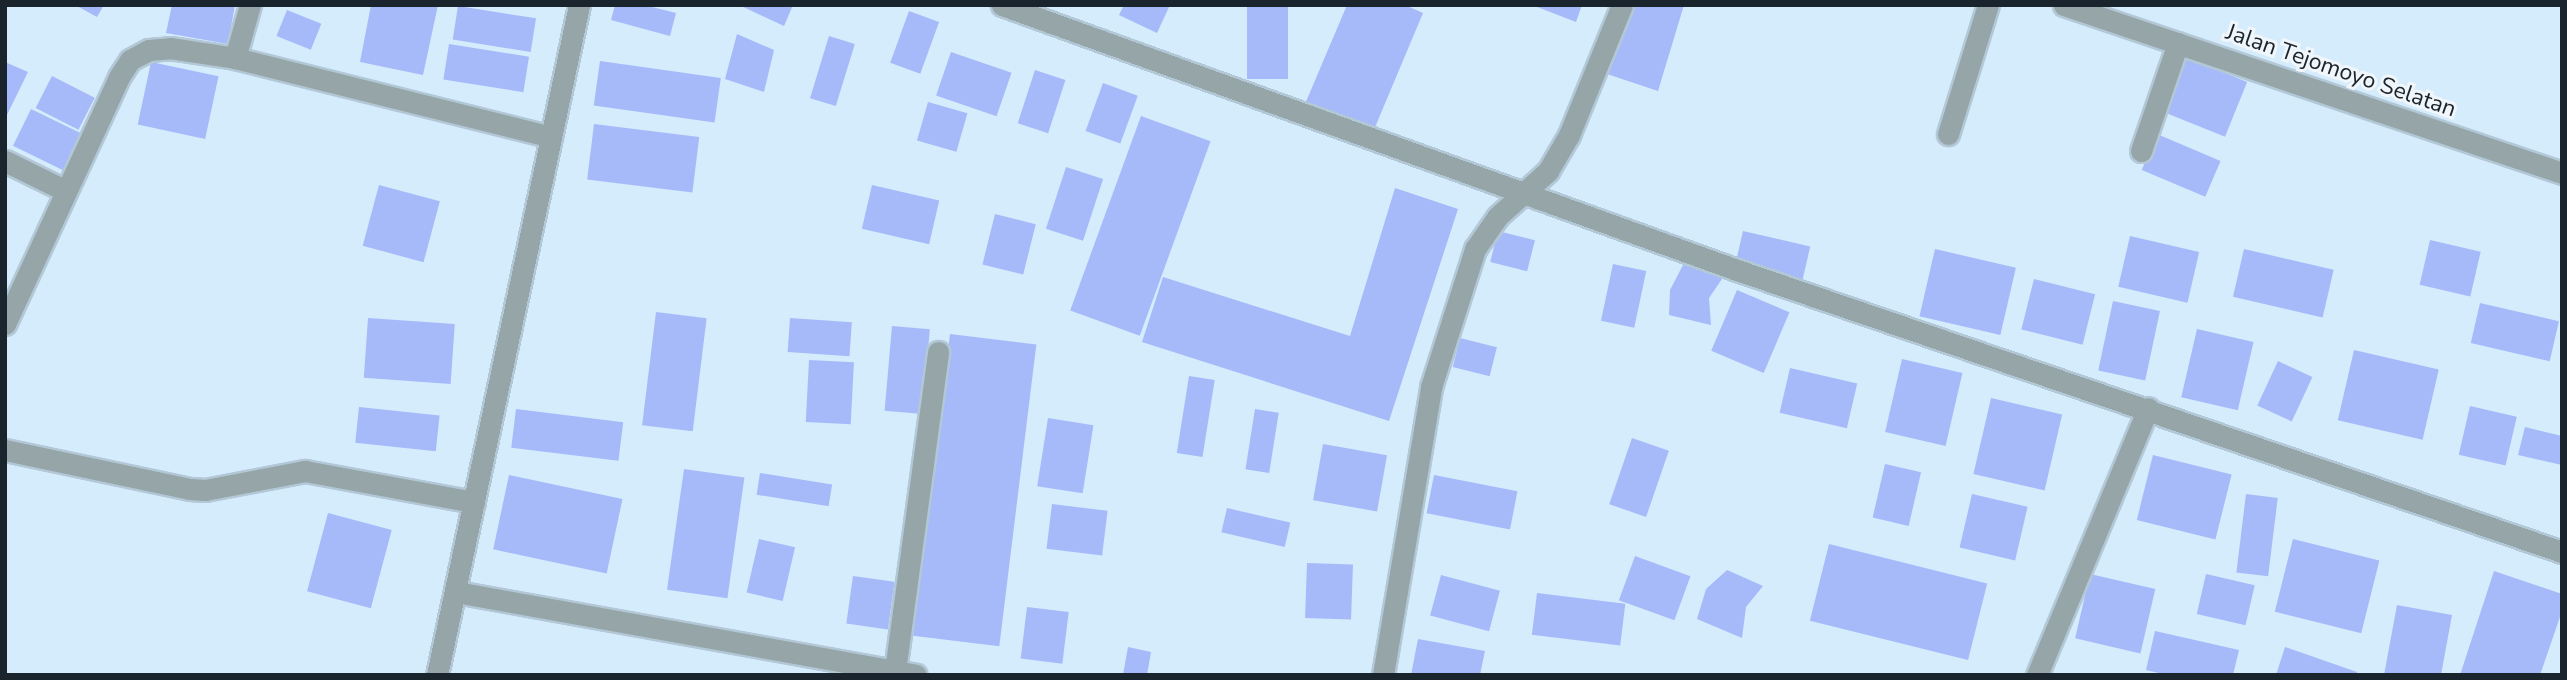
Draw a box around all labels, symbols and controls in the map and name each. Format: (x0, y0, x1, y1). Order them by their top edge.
street label: Jalan Tejomoyo Selatan (2222, 19, 2460, 123)

